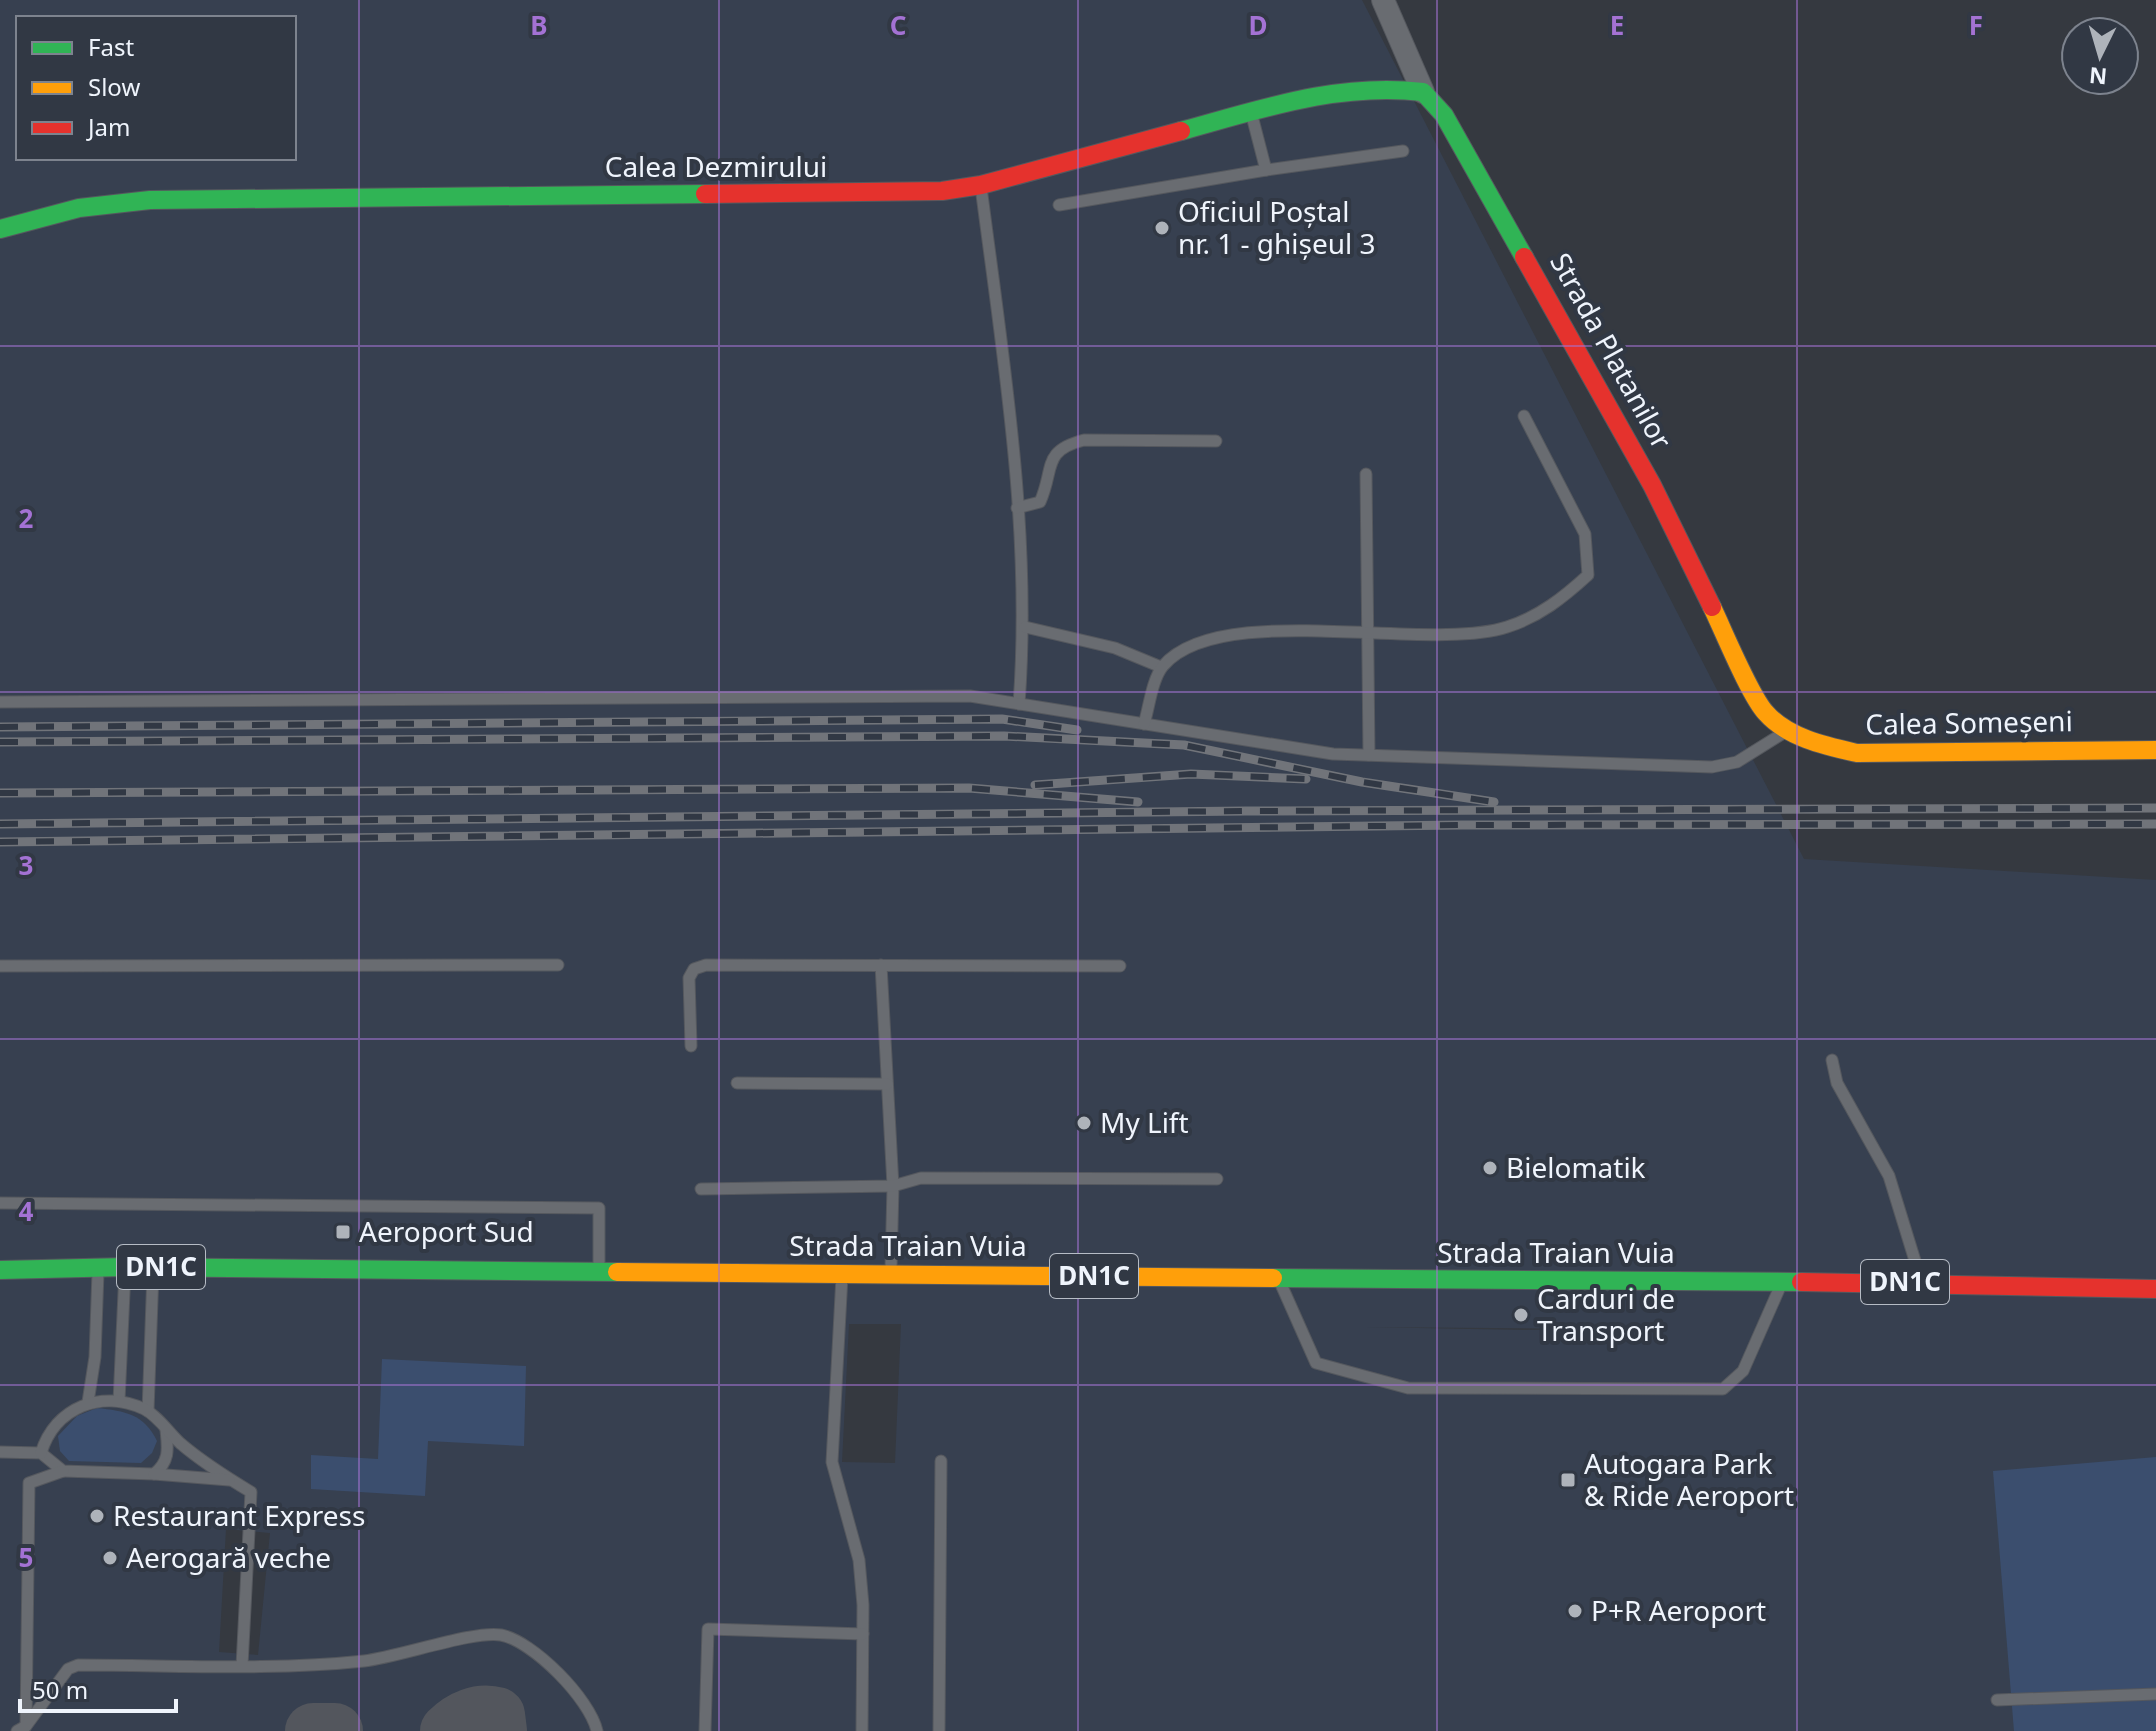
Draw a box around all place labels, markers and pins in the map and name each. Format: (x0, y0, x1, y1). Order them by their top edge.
place label: Oficiul Poștal nr. 1 - ghișeul 3 (1178, 192, 1376, 262)
marker: Oficiul Poștal nr. 1 - ghișeul 3 (1153, 219, 1171, 237)
place label: My Lift (1100, 1103, 1189, 1141)
marker: My Lift (1075, 1114, 1093, 1132)
place label: Bielomatik (1506, 1148, 1646, 1186)
marker: Bielomatik (1481, 1159, 1499, 1177)
place label: Aeroport Sud (359, 1212, 534, 1250)
marker: Aeroport Sud (334, 1223, 352, 1241)
place label: Carduri de Transport (1537, 1279, 1675, 1349)
marker: Carduri de Transport (1512, 1306, 1530, 1324)
place label: Autogara Park & Ride Aeroport (1584, 1444, 1794, 1514)
marker: Autogara Park & Ride Aeroport (1559, 1471, 1577, 1489)
place label: Restaurant Express (113, 1496, 365, 1534)
marker: Restaurant Express (88, 1507, 106, 1525)
place label: Aerogară veche (126, 1538, 331, 1576)
marker: Aerogară veche (101, 1549, 119, 1567)
place label: P+R Aeroport (1591, 1591, 1766, 1629)
marker: P+R Aeroport (1566, 1602, 1584, 1620)

